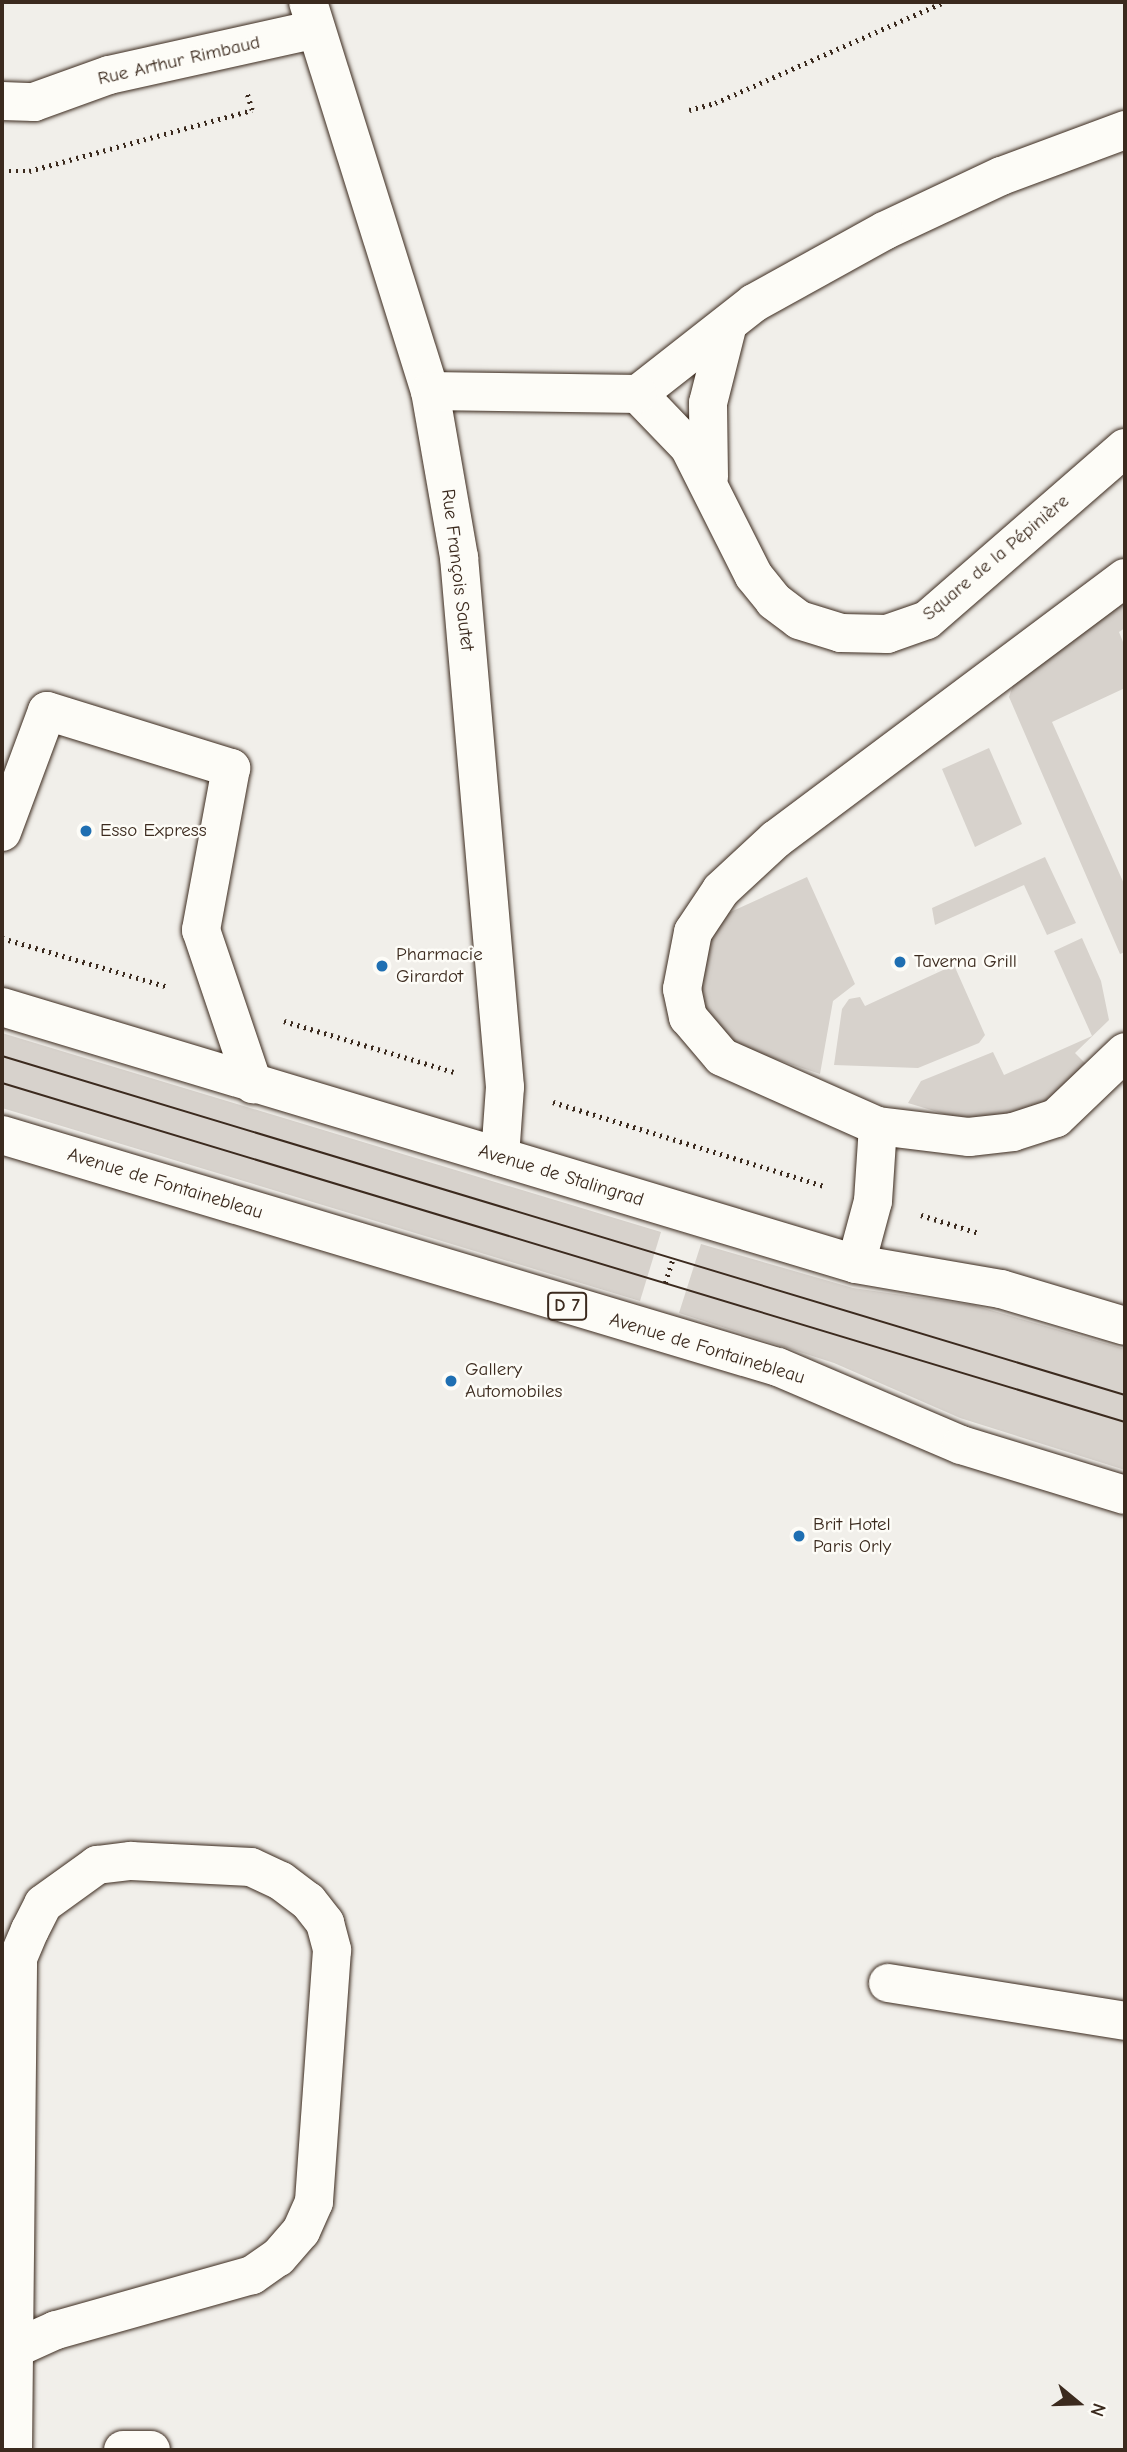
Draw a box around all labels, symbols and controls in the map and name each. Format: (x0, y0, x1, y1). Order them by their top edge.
street label: Rue Arthur Rimbaud (96, 31, 262, 91)
street label: Rue François Sautet (436, 488, 478, 652)
street label: Square de la Pépinière (918, 490, 1074, 626)
place label: Esso Express (100, 820, 207, 842)
marker: Esso Express (78, 823, 94, 839)
place label: Pharmacie Girardot (396, 944, 483, 988)
place label: Taverna Grill (914, 951, 1017, 973)
marker: Taverna Grill (892, 954, 908, 970)
marker: Pharmacie Girardot (374, 958, 390, 974)
street label: Avenue de Stalingrad (476, 1140, 646, 1212)
street label: Avenue de Fontainebleau (65, 1143, 265, 1225)
road number: D 7 (546, 1292, 588, 1321)
street label: Avenue de Fontainebleau (607, 1308, 807, 1390)
place label: Gallery Automobiles (465, 1359, 563, 1403)
marker: Gallery Automobiles (443, 1373, 459, 1389)
place label: Brit Hotel Paris Orly (813, 1514, 891, 1558)
marker: Brit Hotel Paris Orly (791, 1528, 807, 1544)
north arrow (1043, 2368, 1113, 2438)
text: N (1085, 2400, 1110, 2419)

